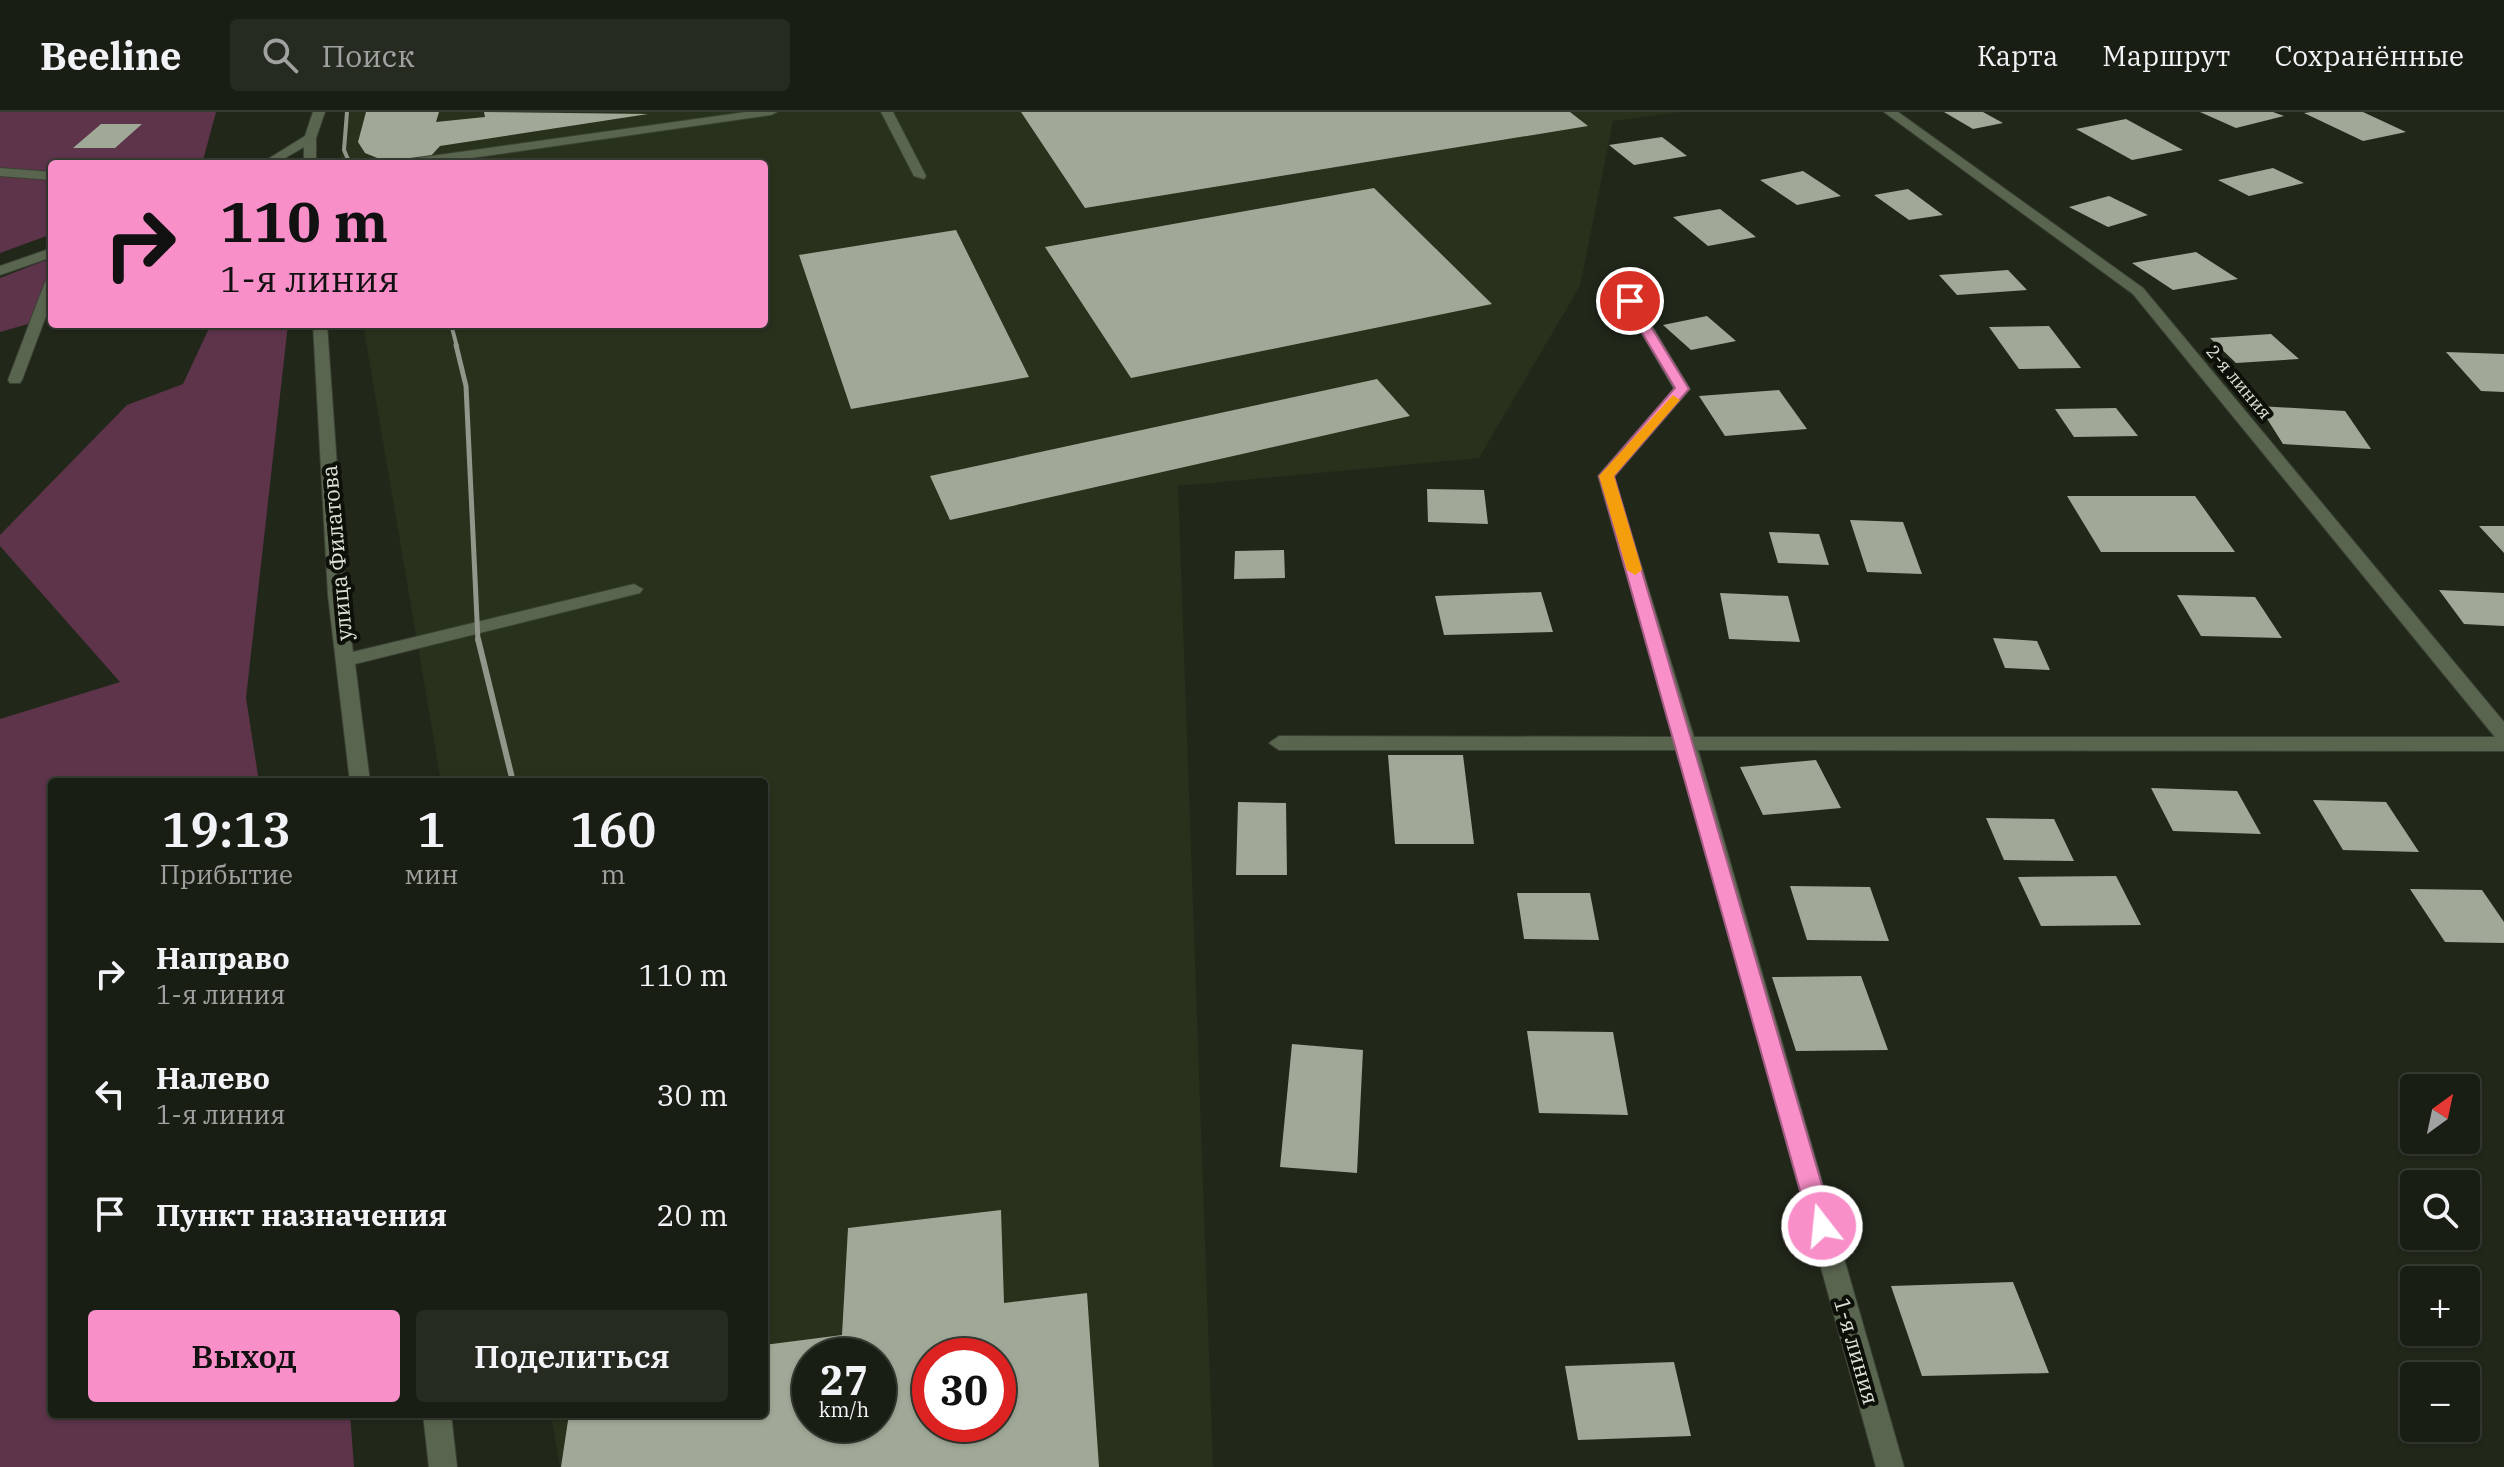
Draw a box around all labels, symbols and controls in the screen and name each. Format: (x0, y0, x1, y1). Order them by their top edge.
search box (230, 19, 790, 91)
text: Beeline (40, 31, 182, 80)
icon: search (258, 33, 302, 77)
text: Поиск (322, 36, 415, 75)
text: Карта (1977, 37, 2058, 74)
text: Маршрут (2102, 37, 2230, 74)
text: Сохранённые (2274, 37, 2464, 74)
text: 110 m (220, 185, 388, 257)
icon: right (88, 192, 192, 296)
text: 1-я линия (220, 255, 399, 302)
pin (1596, 267, 1664, 335)
icon: arrive (1608, 279, 1652, 323)
street label: 2-я линия (2201, 340, 2277, 424)
street label: улица Филатова (314, 464, 358, 642)
text: 19:13 (161, 798, 291, 860)
text: 1 (417, 798, 446, 860)
text: 160 (570, 798, 656, 860)
text: Прибытие (160, 857, 293, 891)
text: мин (405, 857, 458, 891)
text: m (601, 857, 626, 891)
text: Направо (156, 938, 290, 977)
icon: right (88, 952, 132, 996)
text: 110 m (638, 955, 728, 994)
text: 1-я линия (156, 977, 285, 1011)
text: Налево (156, 1058, 270, 1097)
icon: left (88, 1072, 132, 1116)
north arrow (2400, 1074, 2480, 1154)
map controls (2400, 1074, 2480, 1442)
text: 30 m (656, 1075, 728, 1114)
text: 1-я линия (156, 1097, 285, 1131)
button: search (2400, 1170, 2480, 1250)
position arrow (1780, 1184, 1864, 1268)
icon: arrive (88, 1192, 132, 1236)
text: Пункт назначения (156, 1195, 447, 1234)
text: 20 m (656, 1195, 728, 1234)
button: + (2400, 1266, 2480, 1346)
street label: 1-я линия (1828, 1294, 1886, 1408)
button: Выход (88, 1310, 400, 1402)
button: Поделиться (416, 1310, 728, 1402)
speed limit sign: 30 (912, 1338, 1016, 1442)
text: 27 (820, 1354, 868, 1406)
button: − (2400, 1362, 2480, 1442)
text: km/h (819, 1396, 869, 1423)

